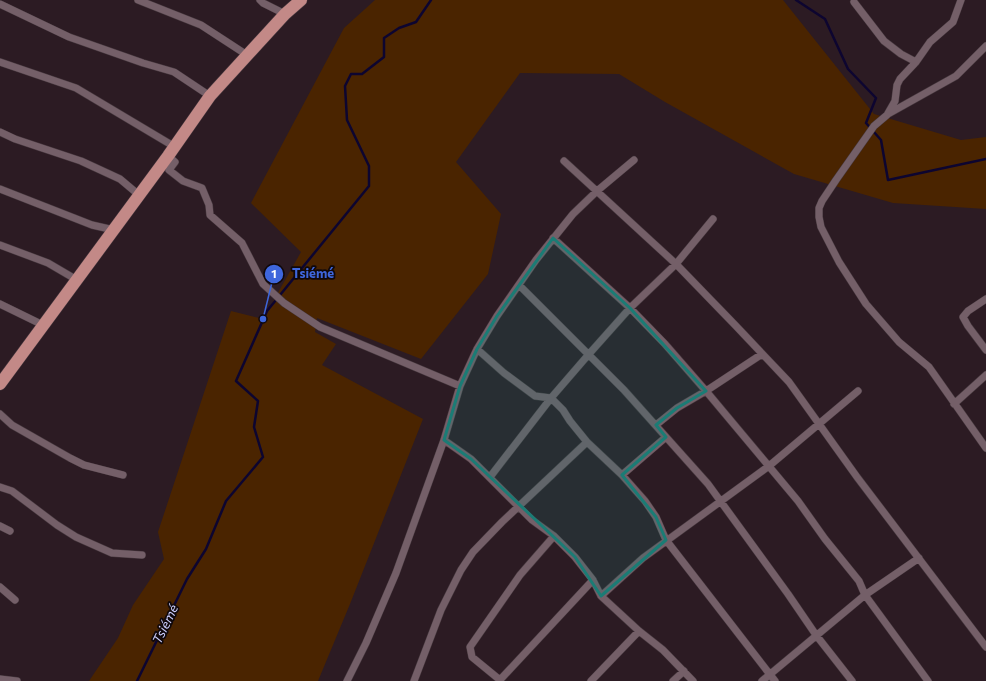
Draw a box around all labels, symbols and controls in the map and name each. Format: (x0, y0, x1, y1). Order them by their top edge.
callout: Tsiémé (264, 261, 342, 286)
text: Tsiémé (292, 265, 334, 281)
text: 1 (271, 266, 277, 280)
water label: Tsiémé (149, 601, 182, 646)

